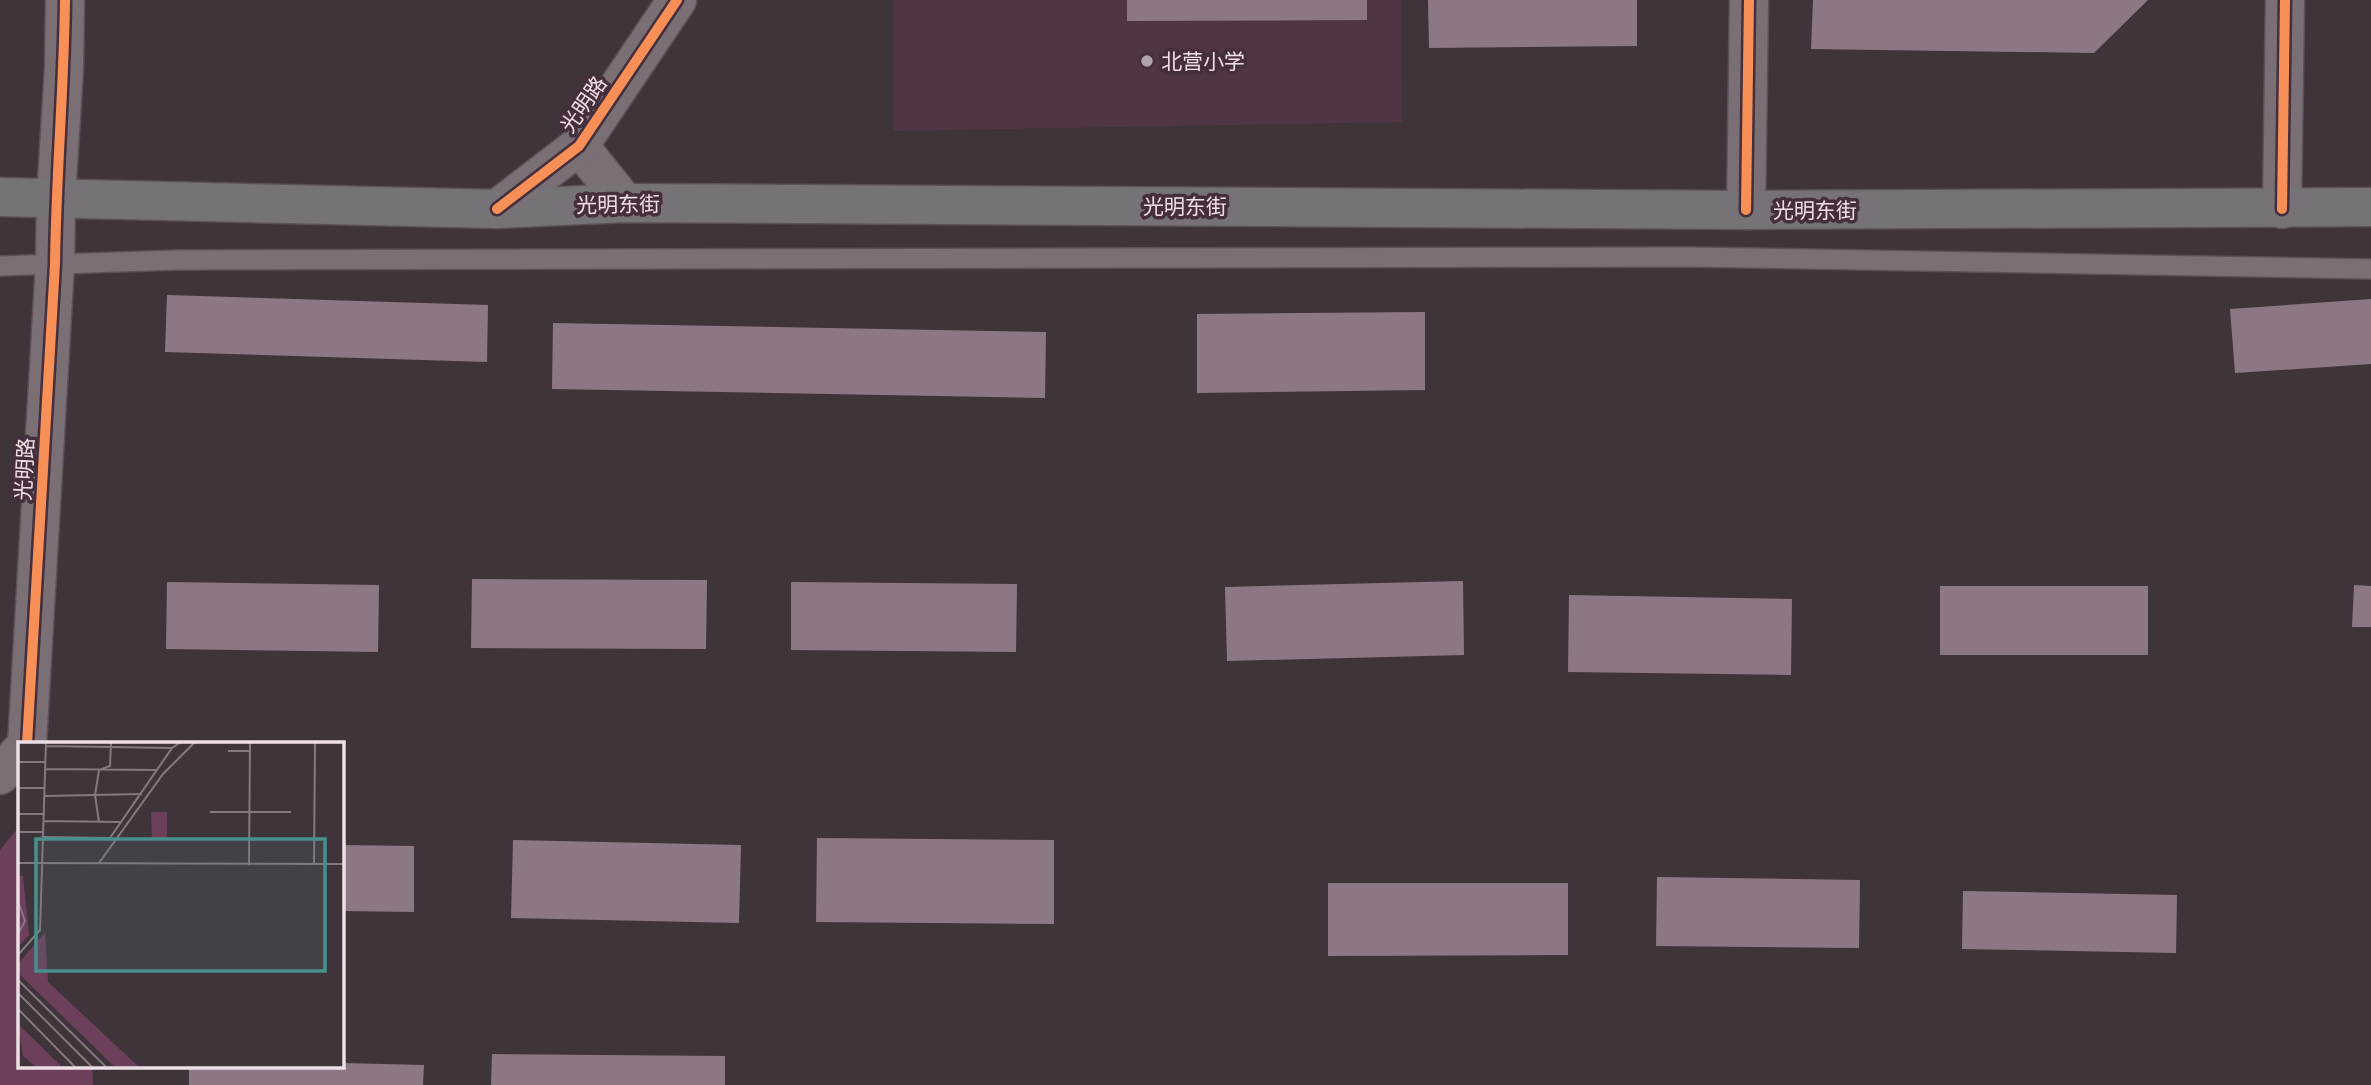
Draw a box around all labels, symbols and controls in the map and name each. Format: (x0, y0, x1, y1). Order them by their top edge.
place label: 北营小学 (1161, 49, 1245, 73)
marker: 北营小学 (1139, 53, 1155, 69)
street label: 光明路 (555, 71, 611, 137)
street label: 光明东街 (576, 191, 660, 217)
street label: 光明东街 (1143, 194, 1227, 218)
street label: 光明东街 (1773, 198, 1857, 222)
street label: 光明路 (10, 437, 38, 501)
inset map (18, 742, 343, 1068)

